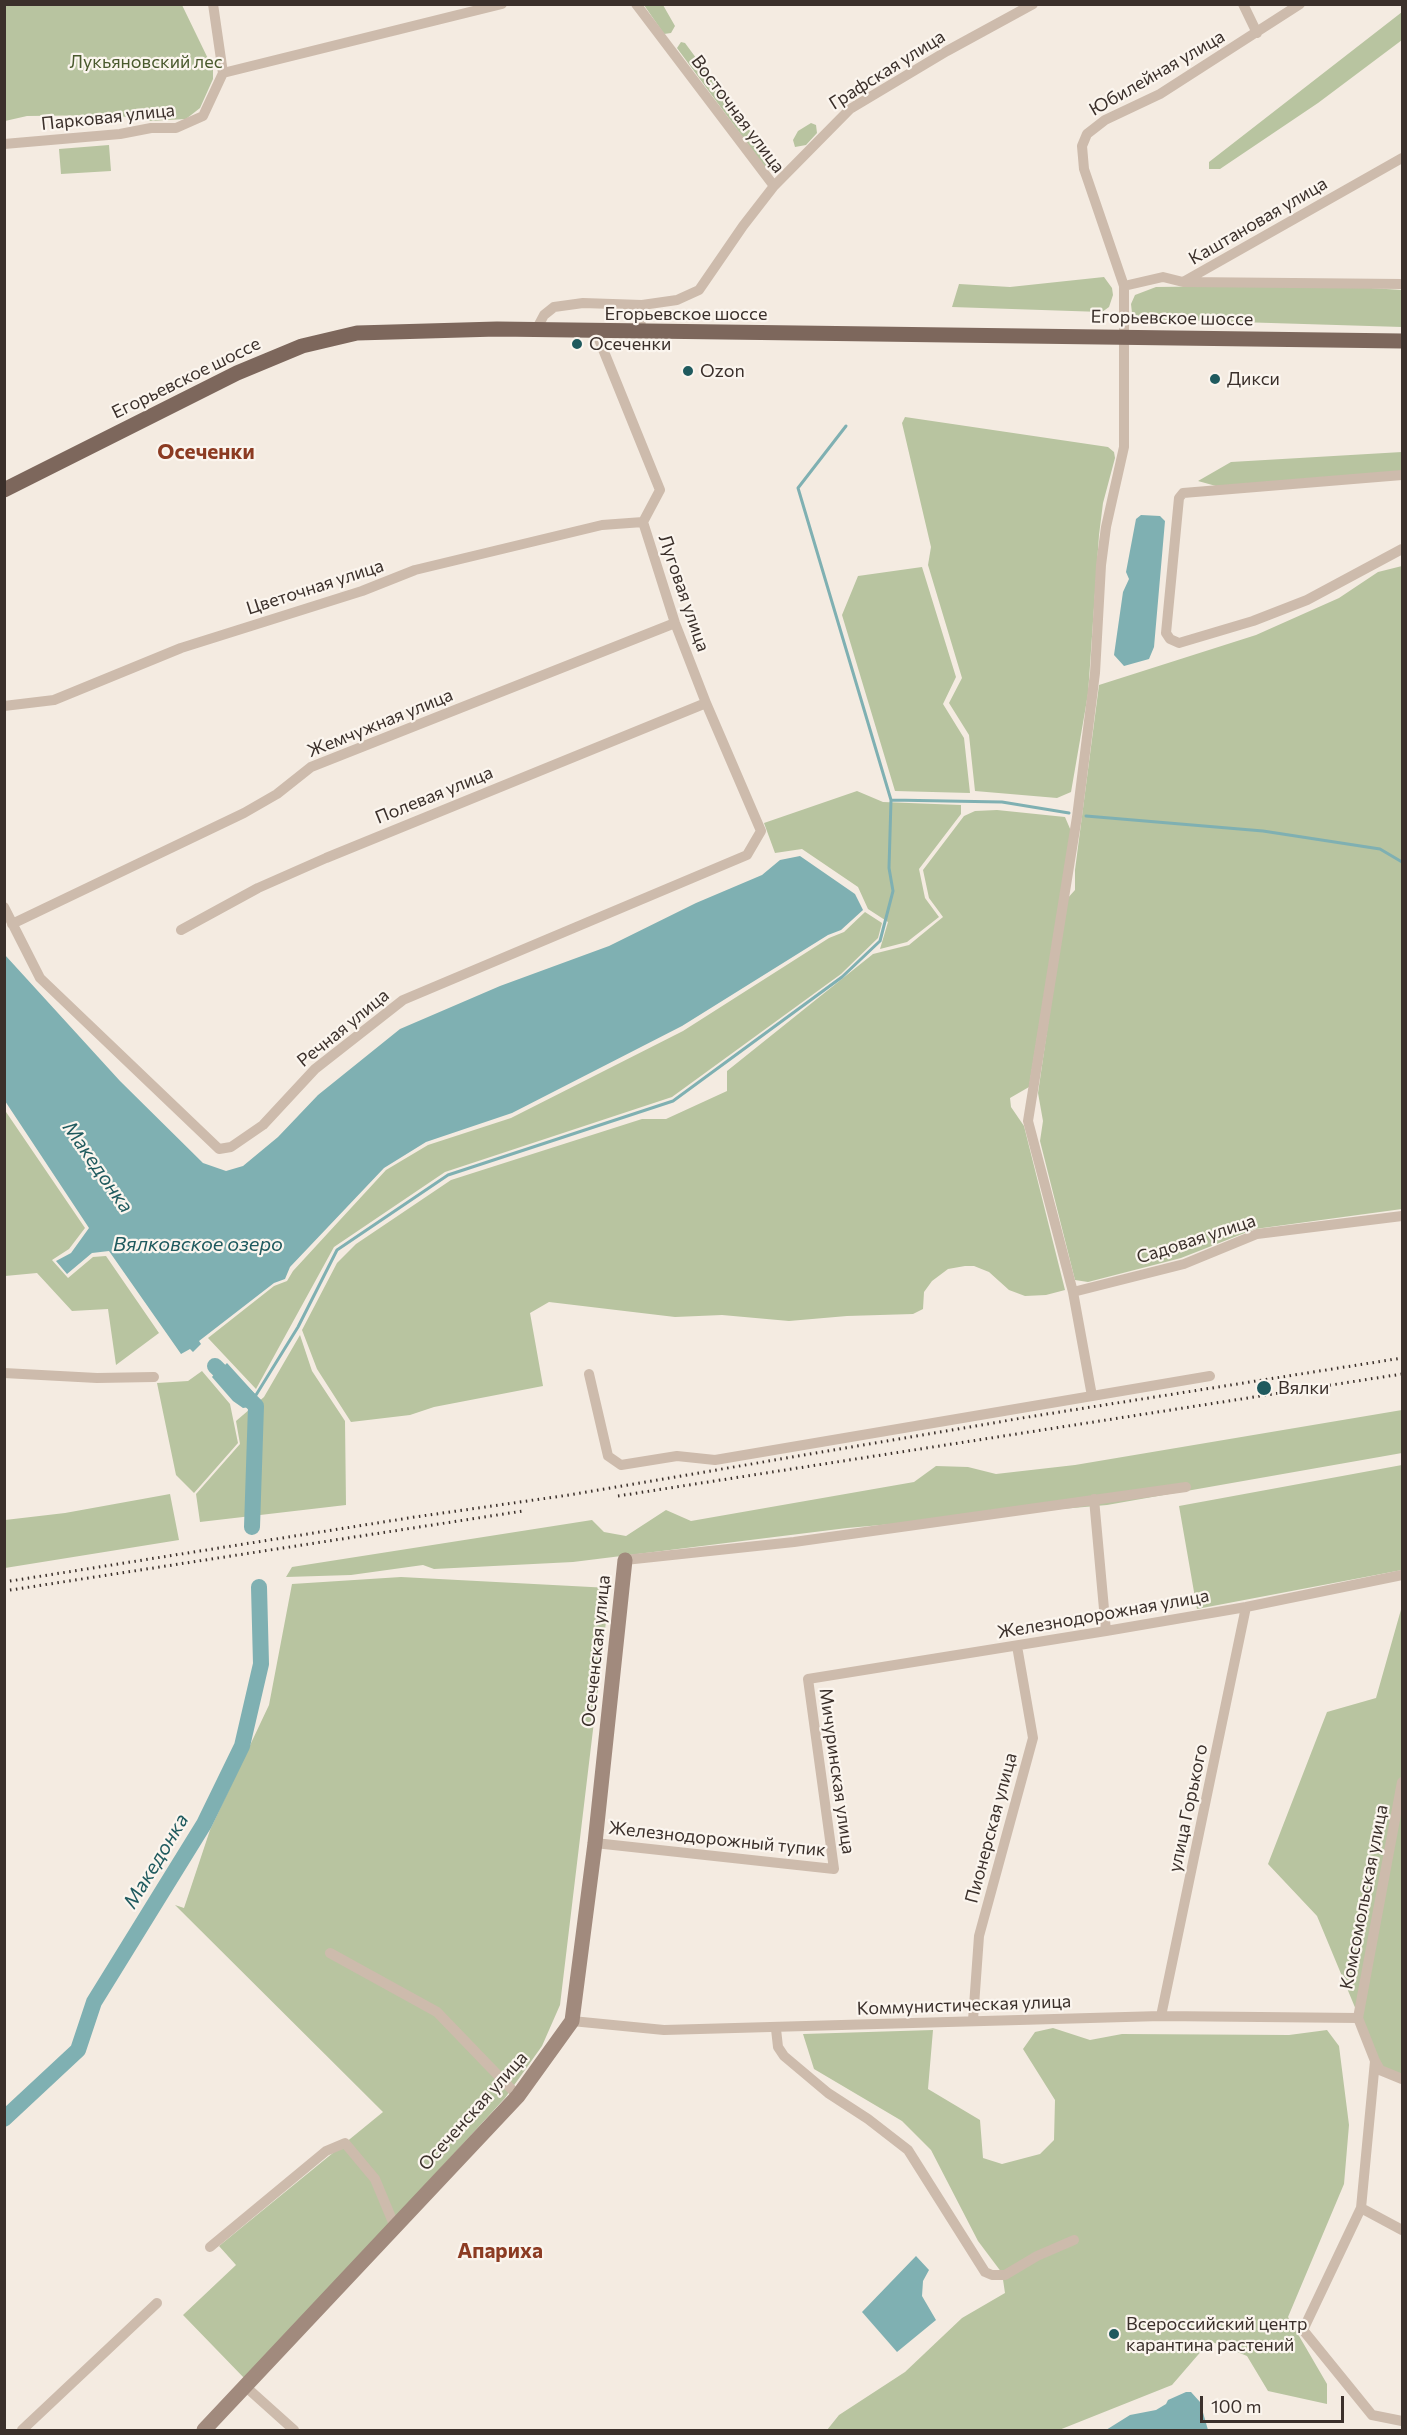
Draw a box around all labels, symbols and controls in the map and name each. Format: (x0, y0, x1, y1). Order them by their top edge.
street label: Юбилейная улица (1085, 25, 1229, 121)
street label: Графская улица (825, 26, 949, 114)
park label: Лукьяновский лес (69, 51, 223, 73)
street label: Восточная улица (687, 51, 789, 177)
street label: Парковая улица (40, 99, 176, 135)
street label: Каштановая улица (1185, 173, 1331, 269)
street label: Егорьевское шоссе (605, 303, 767, 325)
street label: Егорьевское шоссе (1090, 306, 1254, 330)
street label: Егорьевское шоссе (108, 333, 264, 423)
place label: Осеченки (589, 333, 671, 355)
marker: Осеченки (570, 337, 584, 351)
place label: Ozon (700, 360, 745, 382)
marker: Ozon (681, 364, 695, 378)
place label: Дикси (1227, 368, 1280, 390)
marker: Дикси (1208, 372, 1222, 386)
district label: Осеченки (157, 439, 255, 465)
street label: Луговая улица (654, 532, 714, 654)
street label: Цветочная улица (244, 555, 386, 619)
street label: Жемчужная улица (304, 684, 456, 762)
street label: Полевая улица (372, 762, 496, 828)
street label: Речная улица (293, 984, 393, 1072)
water label: Македонка (58, 1117, 138, 1217)
street label: Садовая улица (1134, 1210, 1258, 1268)
water label: Вялковское озеро (113, 1232, 283, 1256)
place label: Вялки (1278, 1377, 1329, 1399)
marker: Вялки (1255, 1379, 1273, 1397)
street label: Осеченская улица (577, 1574, 615, 1728)
street label: Железнодорожная улица (995, 1585, 1211, 1643)
street label: Мичуринская улица (815, 1687, 859, 1855)
street label: улица Горького (1164, 1742, 1212, 1874)
street label: Пионерская улица (961, 1750, 1021, 1906)
street label: Комсомольская улица (1336, 1803, 1392, 1991)
water label: Македонка (118, 1809, 194, 1913)
street label: Железнодорожный тупик (607, 1817, 827, 1861)
street label: Коммунистическая улица (857, 1990, 1071, 2020)
street label: Осеченская улица (414, 2047, 532, 2175)
district label: Апариха (457, 2238, 543, 2264)
place label: Всероссийский центр карантина растений (1126, 2313, 1308, 2356)
marker: Всероссийский центр карантина растений (1107, 2327, 1121, 2341)
scale bar (1203, 2384, 1347, 2422)
text: 100 m (1211, 2395, 1261, 2417)

